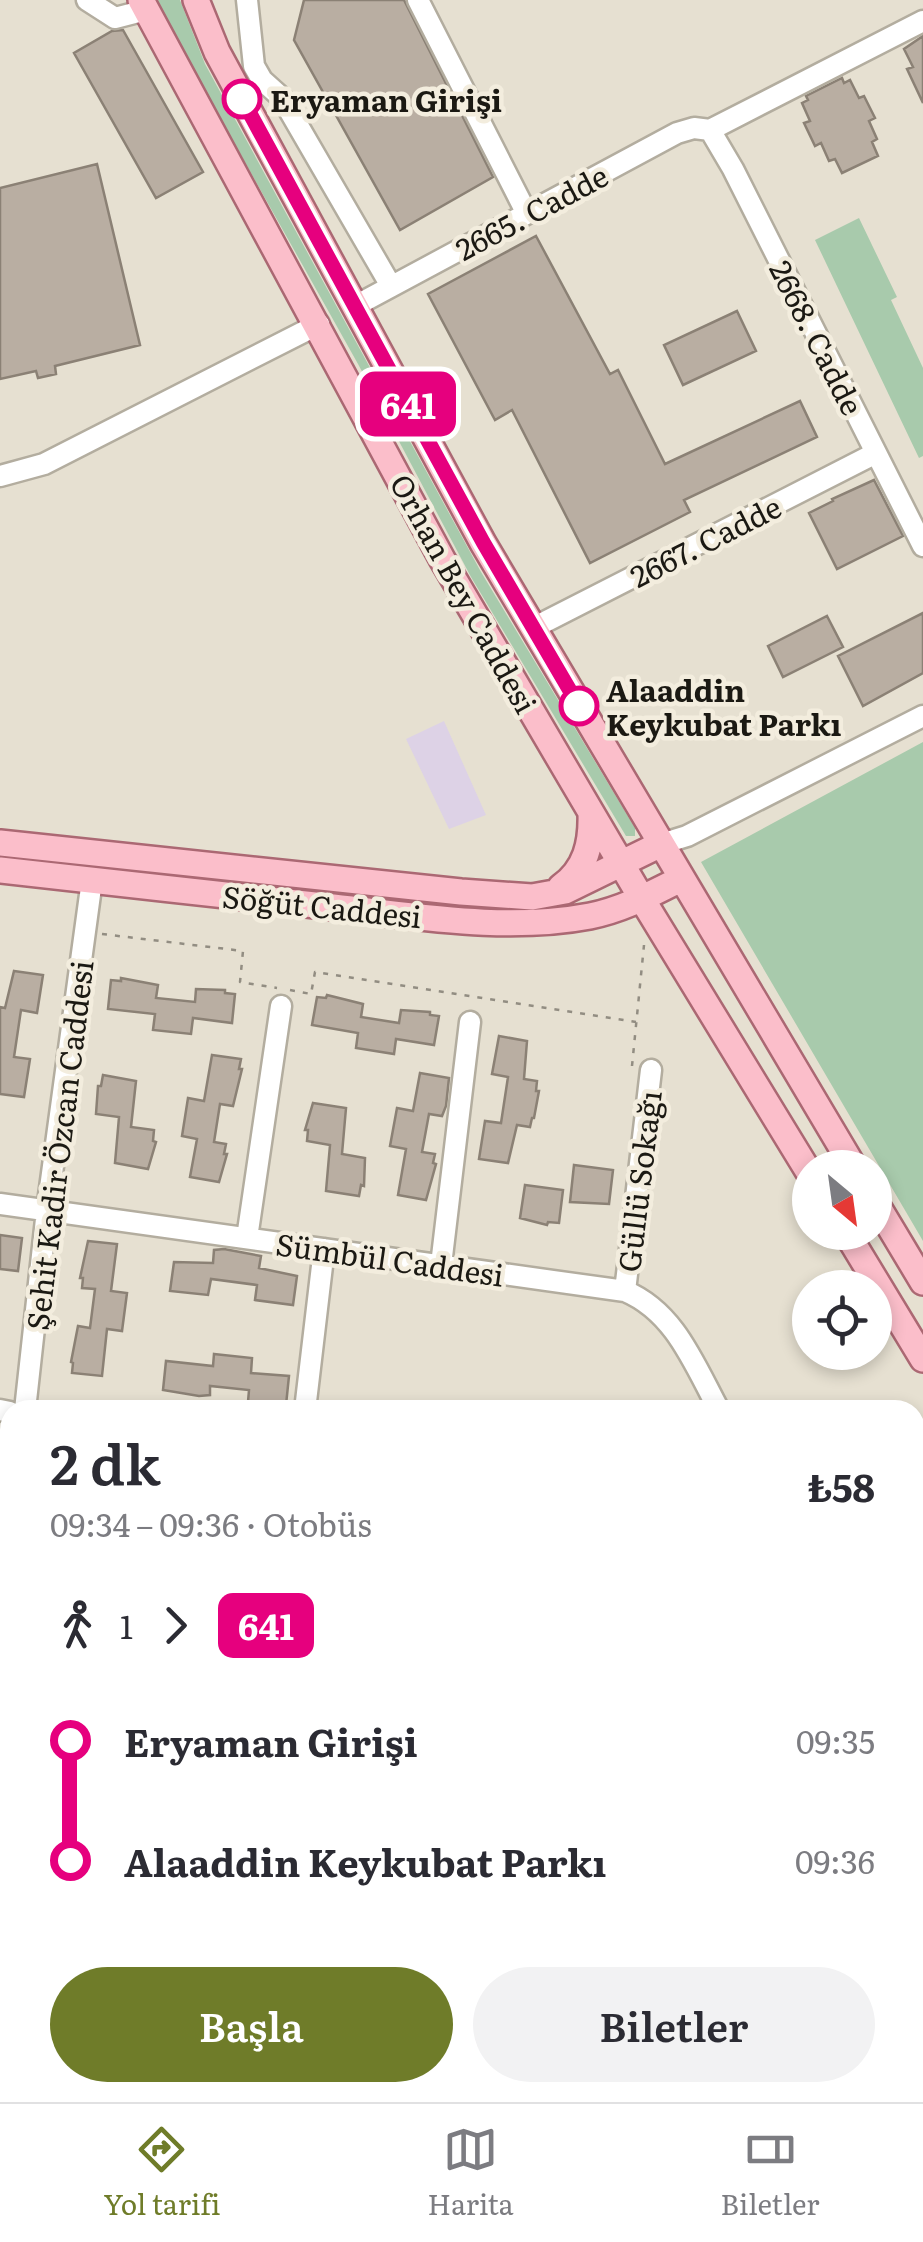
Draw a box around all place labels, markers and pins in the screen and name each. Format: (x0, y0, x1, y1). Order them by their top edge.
place label: Eryaman Girişi (270, 77, 502, 121)
marker: Eryaman Girişi (223, 80, 261, 118)
place label: Alaaddin Keykubat Parkı (606, 667, 842, 745)
marker: Alaaddin Keykubat Parkı (560, 687, 598, 725)

